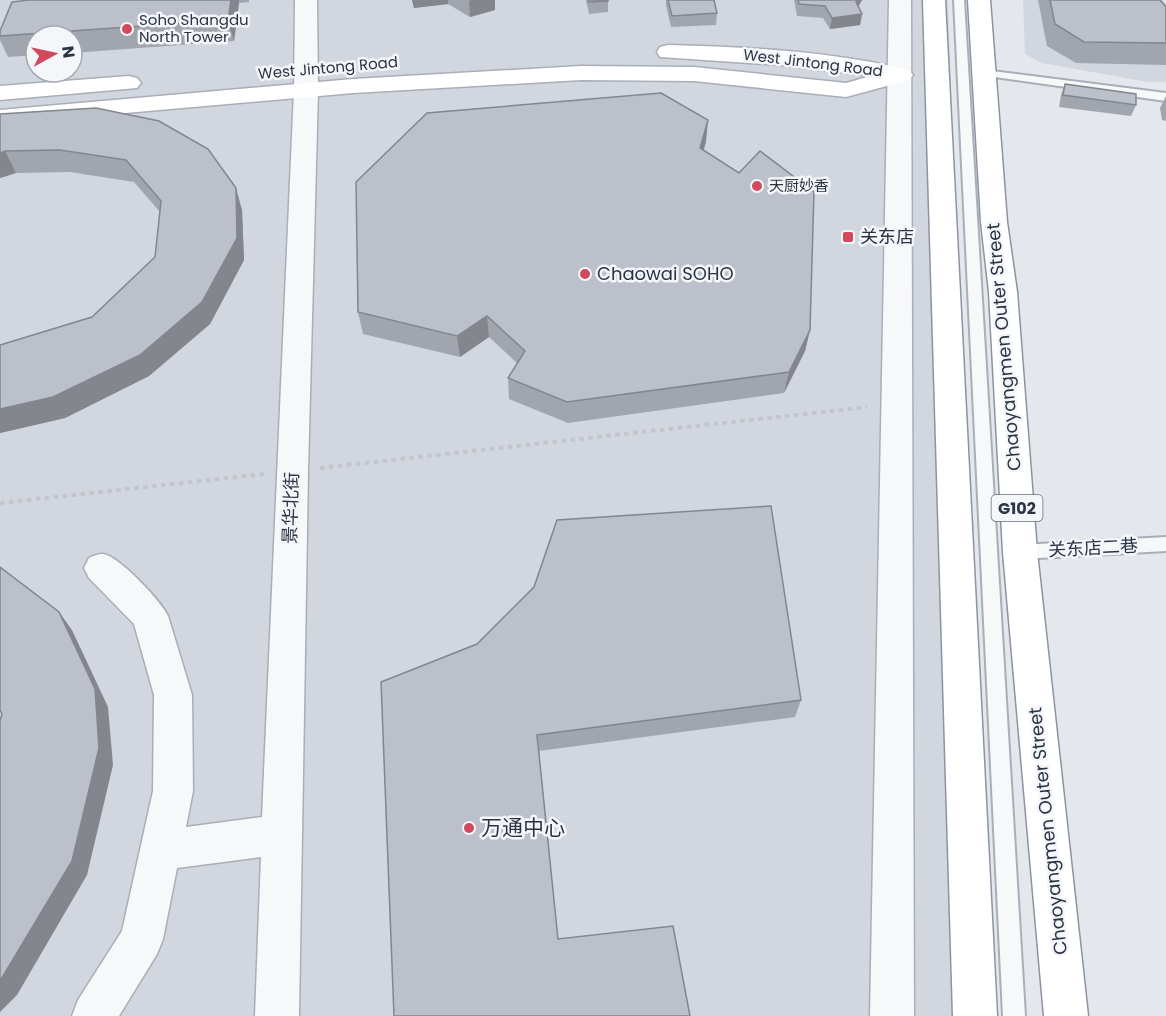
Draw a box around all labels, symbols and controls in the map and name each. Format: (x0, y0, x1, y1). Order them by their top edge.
place label: Soho Shangdu North Tower (139, 9, 249, 47)
marker: Soho Shangdu North Tower (120, 22, 134, 36)
north arrow (24, 24, 84, 84)
text: N (56, 44, 81, 60)
street label: West Jintong Road (742, 44, 884, 81)
street label: West Jintong Road (257, 51, 399, 84)
place label: 天厨妙香 (769, 175, 829, 196)
marker: 天厨妙香 (750, 179, 764, 193)
street label: Chaoyangmen Outer Street (980, 222, 1027, 472)
place label: 关东店 (860, 224, 914, 249)
marker: 关东店 (841, 230, 855, 244)
place label: Chaowai SOHO (597, 261, 734, 286)
marker: Chaowai SOHO (578, 267, 592, 281)
street label: 景华北街 (277, 472, 304, 544)
road number: G102 (992, 495, 1042, 521)
street label: 关东店二巷 (1047, 533, 1139, 562)
street label: Chaoyangmen Outer Street (1022, 706, 1073, 956)
place label: 万通中心 (481, 813, 565, 842)
marker: 万通中心 (462, 821, 476, 835)

